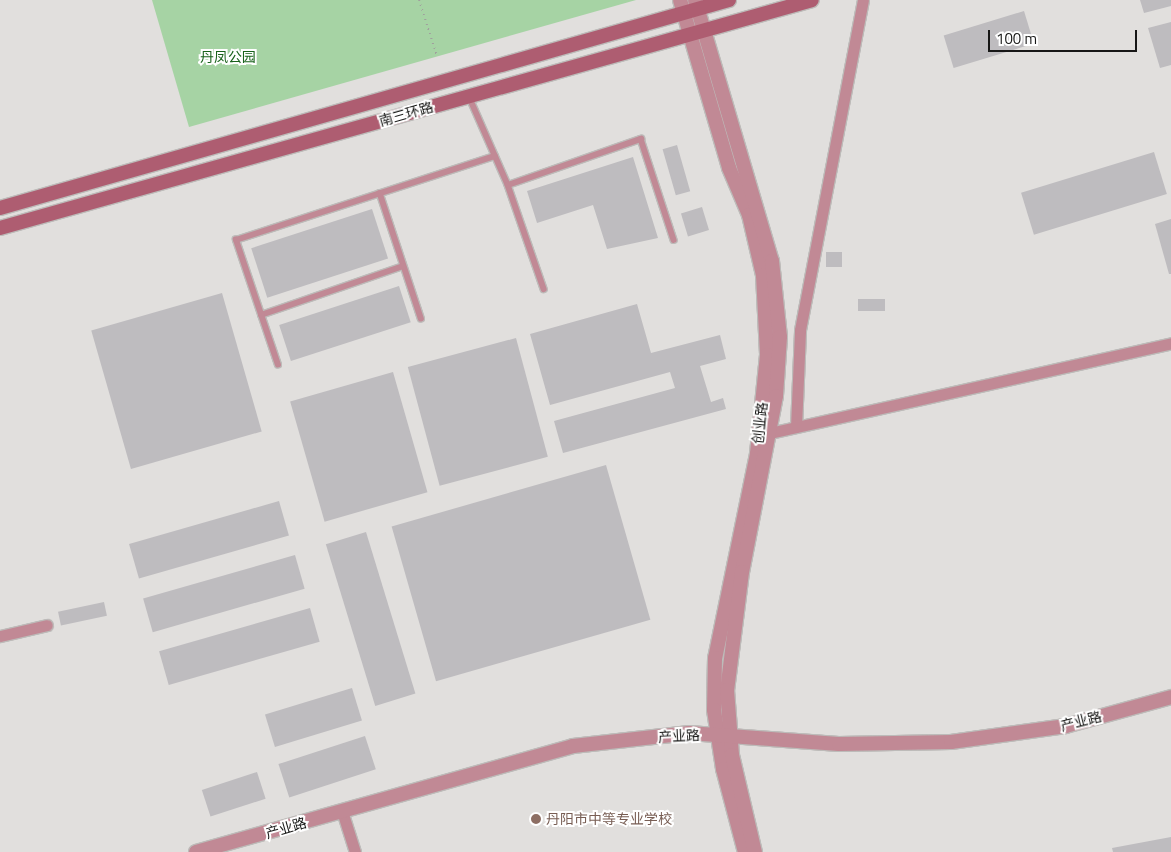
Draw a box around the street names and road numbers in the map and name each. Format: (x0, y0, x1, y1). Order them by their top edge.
street label: 南三环路 (377, 98, 435, 130)
street label: 创业路 (749, 401, 771, 445)
street label: 产业路 (1059, 708, 1103, 734)
street label: 产业路 (658, 727, 700, 745)
street label: 产业路 (263, 814, 309, 842)

